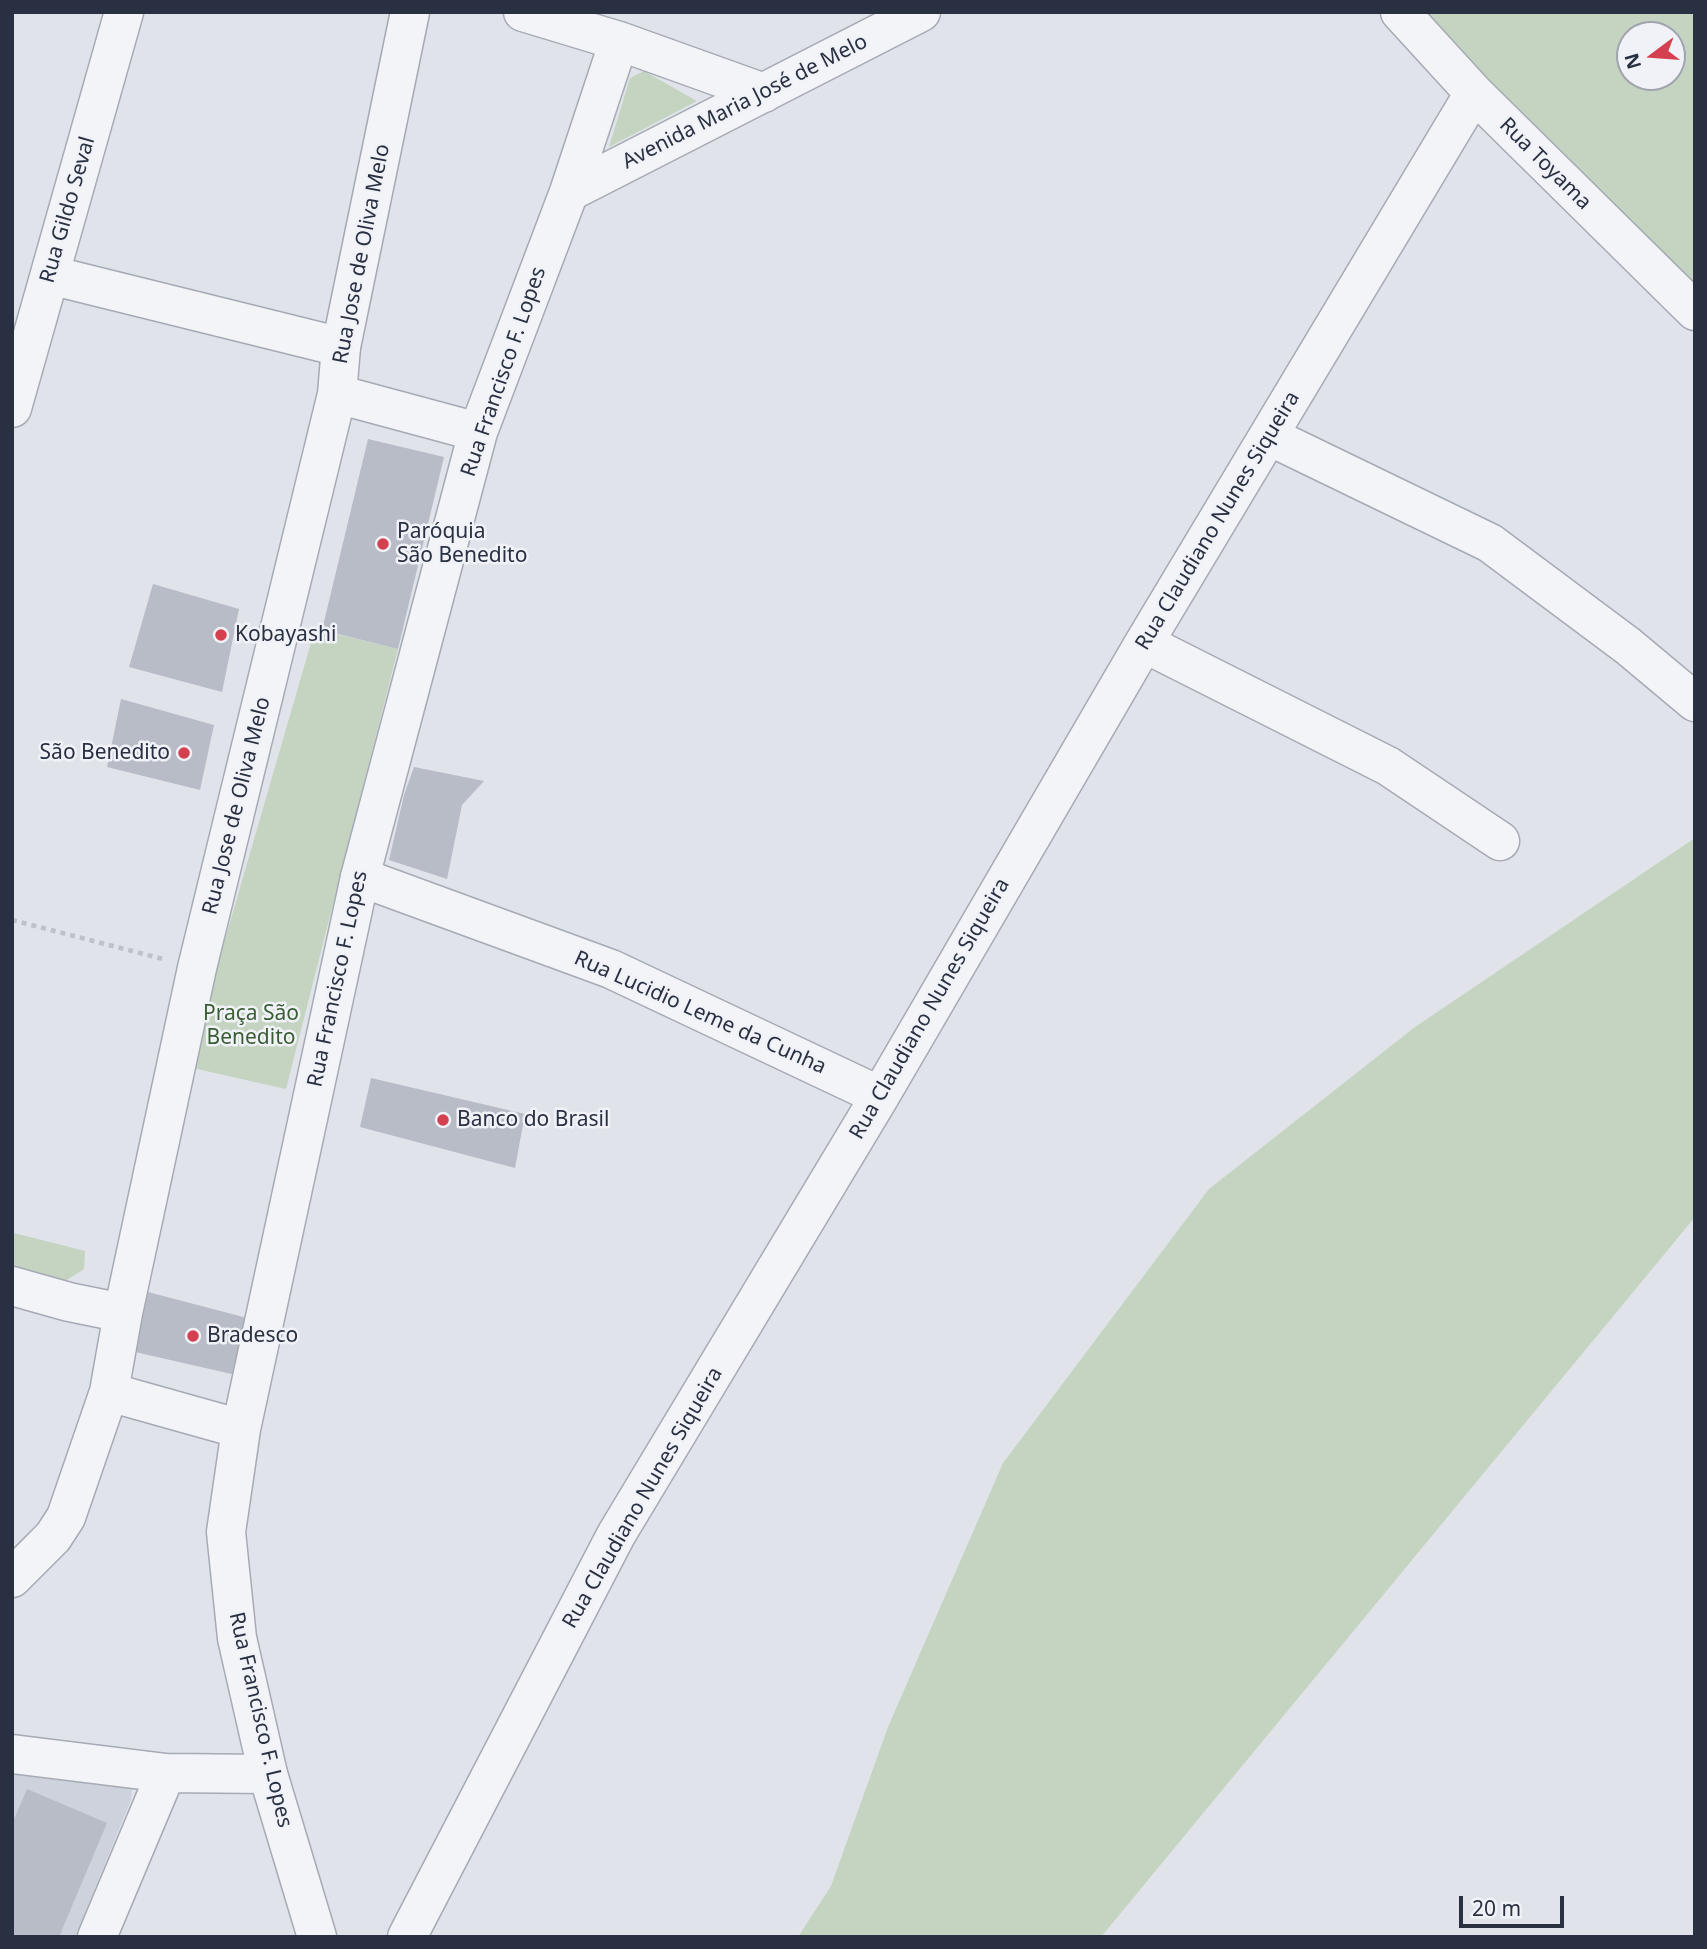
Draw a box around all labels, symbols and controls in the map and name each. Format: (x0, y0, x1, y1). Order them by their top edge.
north arrow (1616, 21, 1686, 91)
street label: Avenida Maria José de Melo (618, 29, 872, 175)
text: N (1618, 50, 1647, 72)
street label: Rua Toyama (1494, 113, 1596, 215)
street label: Rua Gildo Seval (35, 134, 101, 286)
street label: Rua Jose de Oliva Melo (328, 142, 396, 366)
street label: Rua Francisco F. Lopes (456, 264, 552, 480)
street label: Rua Claudiano Nunes Siqueira (1131, 387, 1305, 655)
place label: Paróquia São Benedito (397, 519, 527, 569)
marker: Paróquia São Benedito (375, 536, 391, 552)
place label: Kobayashi (235, 622, 336, 648)
marker: Kobayashi (213, 627, 229, 643)
street label: Rua Jose de Oliva Melo (198, 695, 276, 917)
place label: São Benedito (40, 740, 170, 766)
marker: São Benedito (176, 745, 192, 761)
street label: Rua Francisco F. Lopes (303, 869, 373, 1089)
street label: Rua Claudiano Nunes Siqueira (845, 874, 1015, 1144)
street label: Rua Lucidio Leme da Cunha (570, 946, 830, 1080)
park label: Praça São Benedito (203, 1001, 299, 1051)
place label: Banco do Brasil (457, 1107, 609, 1133)
marker: Banco do Brasil (435, 1112, 451, 1128)
place label: Bradesco (207, 1323, 298, 1349)
marker: Bradesco (185, 1328, 201, 1344)
street label: Rua Claudiano Nunes Siqueira (558, 1363, 728, 1633)
street label: Rua Francisco F. Lopes (223, 1610, 297, 1830)
scale bar (1462, 1882, 1567, 1926)
text: 20 m (1472, 1894, 1521, 1922)

